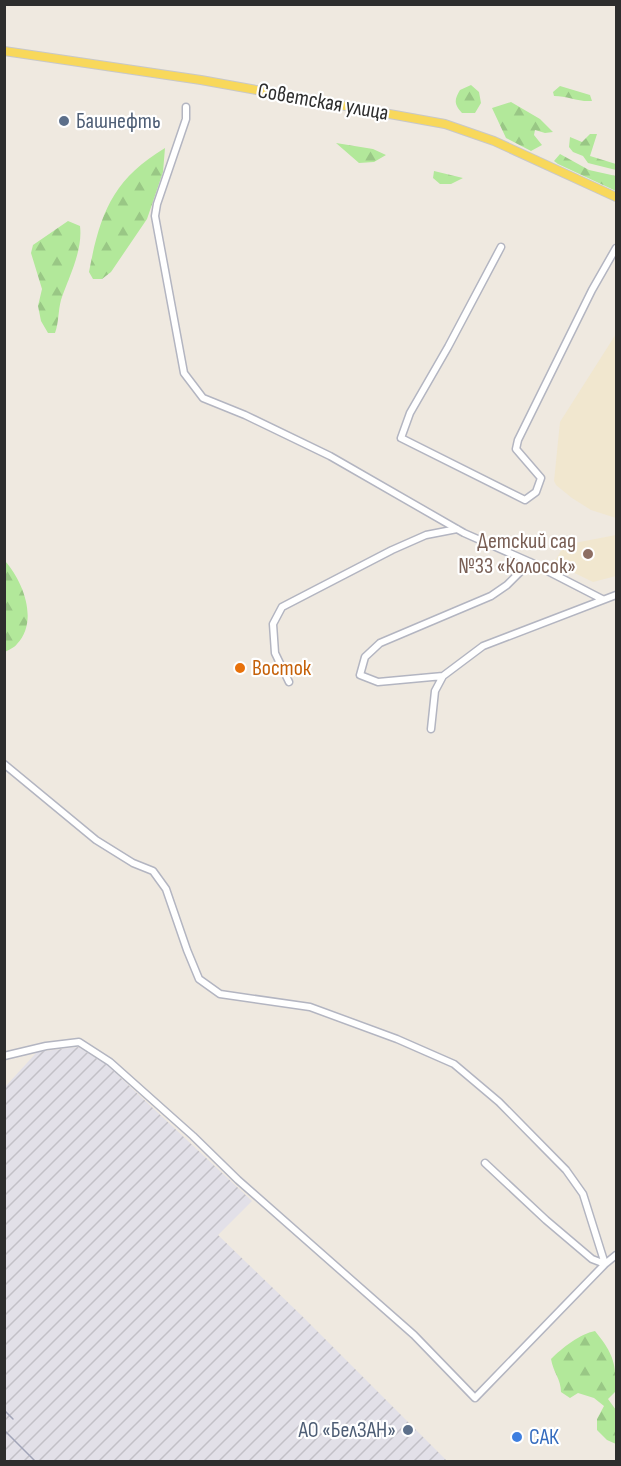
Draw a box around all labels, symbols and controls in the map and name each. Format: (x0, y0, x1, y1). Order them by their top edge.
street label: Советская улица (256, 77, 390, 127)
place label: Башнефть (76, 108, 161, 135)
marker: Башнефть (57, 114, 71, 128)
place label: Детский сад №33 «Колосок» (458, 528, 576, 580)
marker: Детский сад №33 «Колосок» (581, 547, 595, 561)
place label: Восток (252, 655, 312, 682)
marker: Восток (233, 661, 247, 675)
place label: АО «БелЗАН» (297, 1417, 396, 1444)
marker: АО «БелЗАН» (401, 1423, 415, 1437)
place label: САК (529, 1424, 559, 1451)
marker: САК (510, 1430, 524, 1444)

